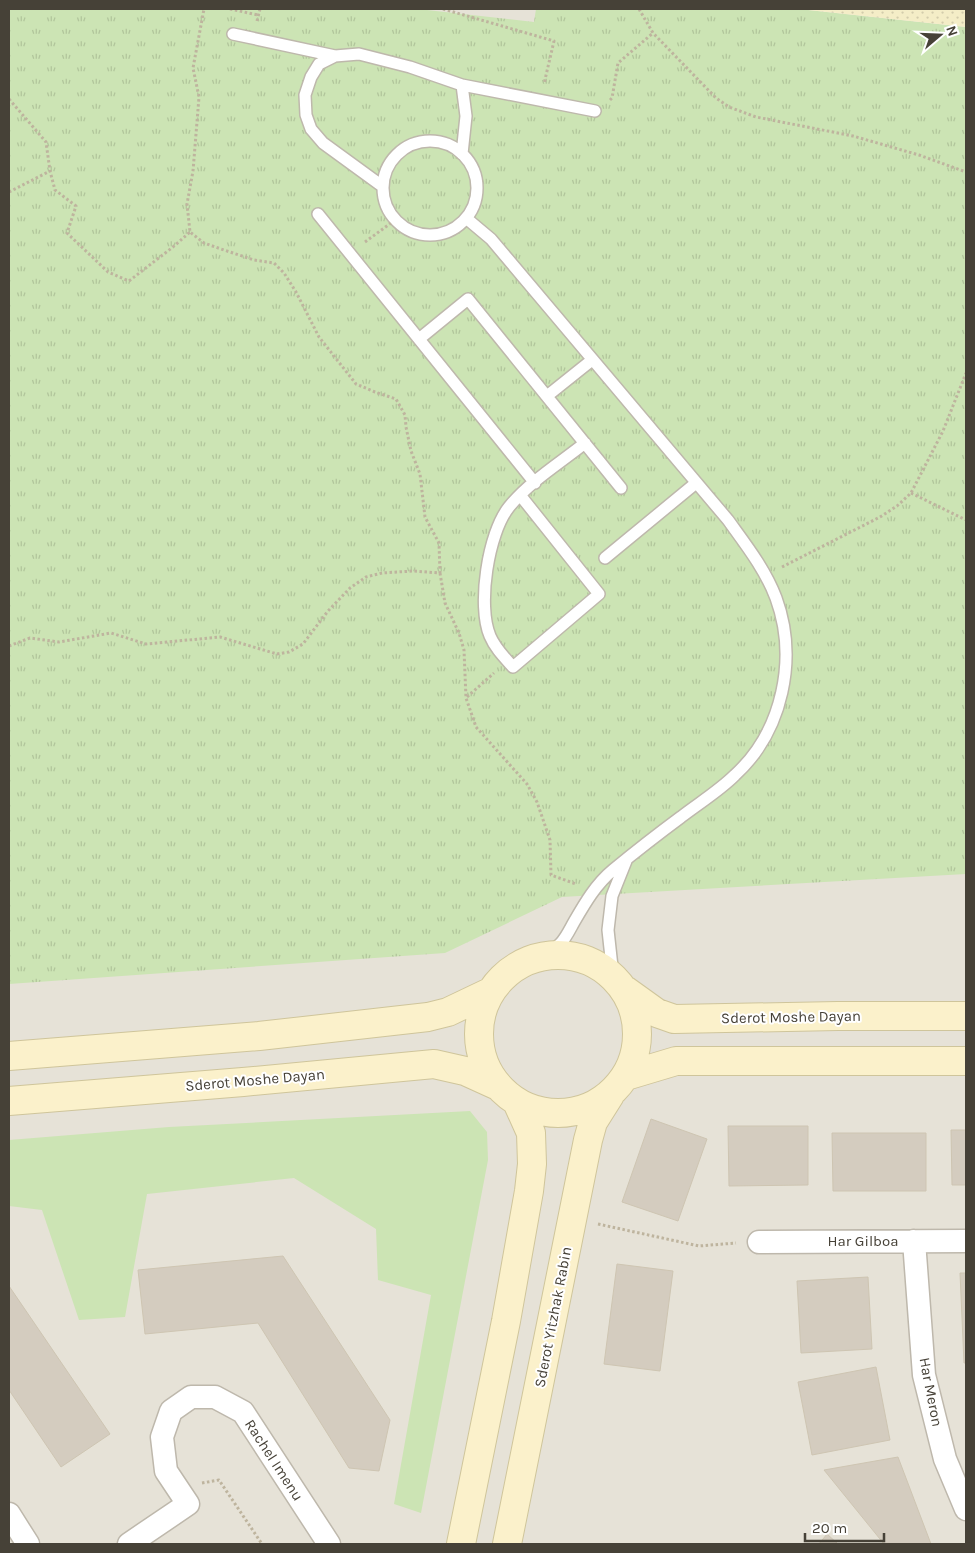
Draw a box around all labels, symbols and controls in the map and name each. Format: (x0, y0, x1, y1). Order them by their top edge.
north arrow (915, 10, 965, 60)
text: N (942, 23, 961, 38)
street label: Sderot Moshe Dayan (721, 1007, 861, 1027)
street label: Sderot Moshe Dayan (184, 1065, 326, 1095)
street label: Har Gilboa (828, 1232, 898, 1250)
street label: Sderot Yitzhak Rabin (531, 1245, 575, 1389)
street label: Har Meron (915, 1356, 947, 1428)
street label: Rachel Imenu (241, 1416, 307, 1504)
scale bar (805, 1510, 884, 1542)
text: 20 m (812, 1519, 847, 1537)

